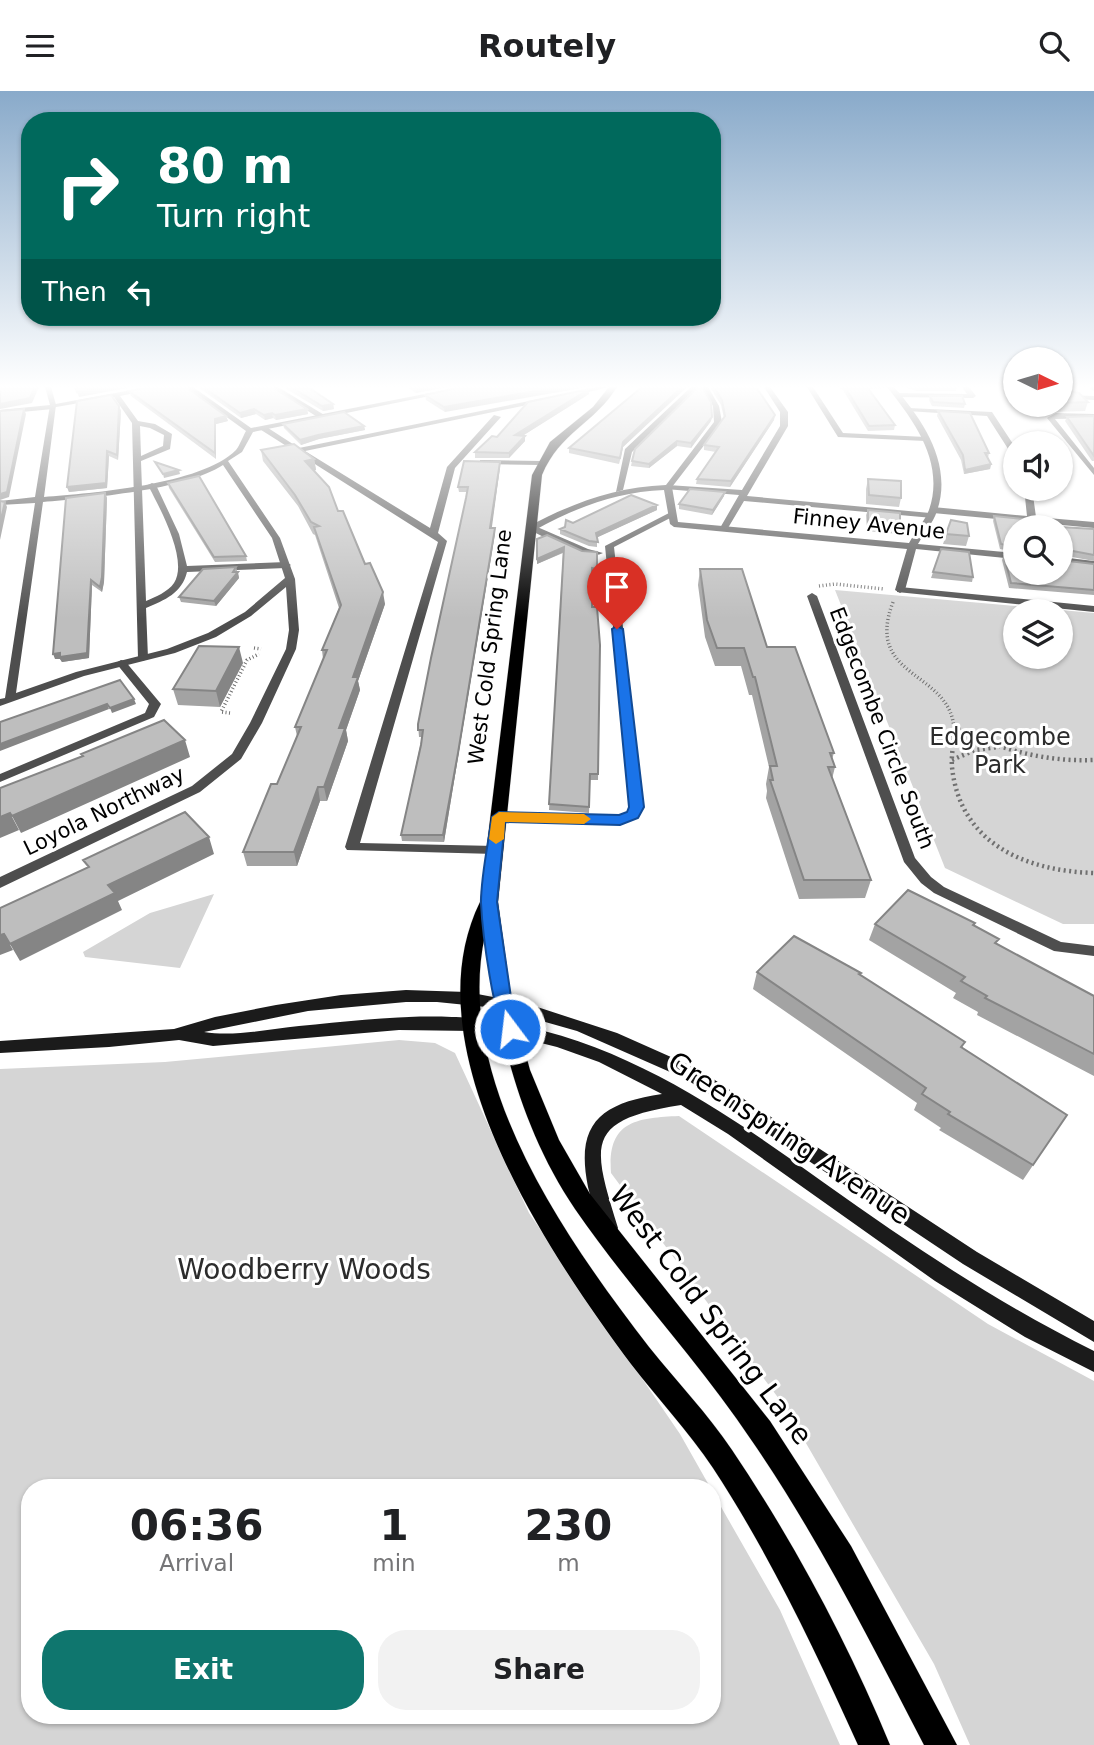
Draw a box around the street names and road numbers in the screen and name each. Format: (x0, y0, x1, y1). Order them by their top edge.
street label: Finney Avenue (792, 504, 946, 544)
street label: West Cold Spring Lane (464, 528, 516, 766)
street label: Edgecombe Circle South (825, 604, 939, 852)
street label: Loyola Northway (20, 762, 188, 860)
street label: Greenspring Avenue (662, 1045, 916, 1231)
street label: West Cold Spring Lane (603, 1179, 819, 1451)

